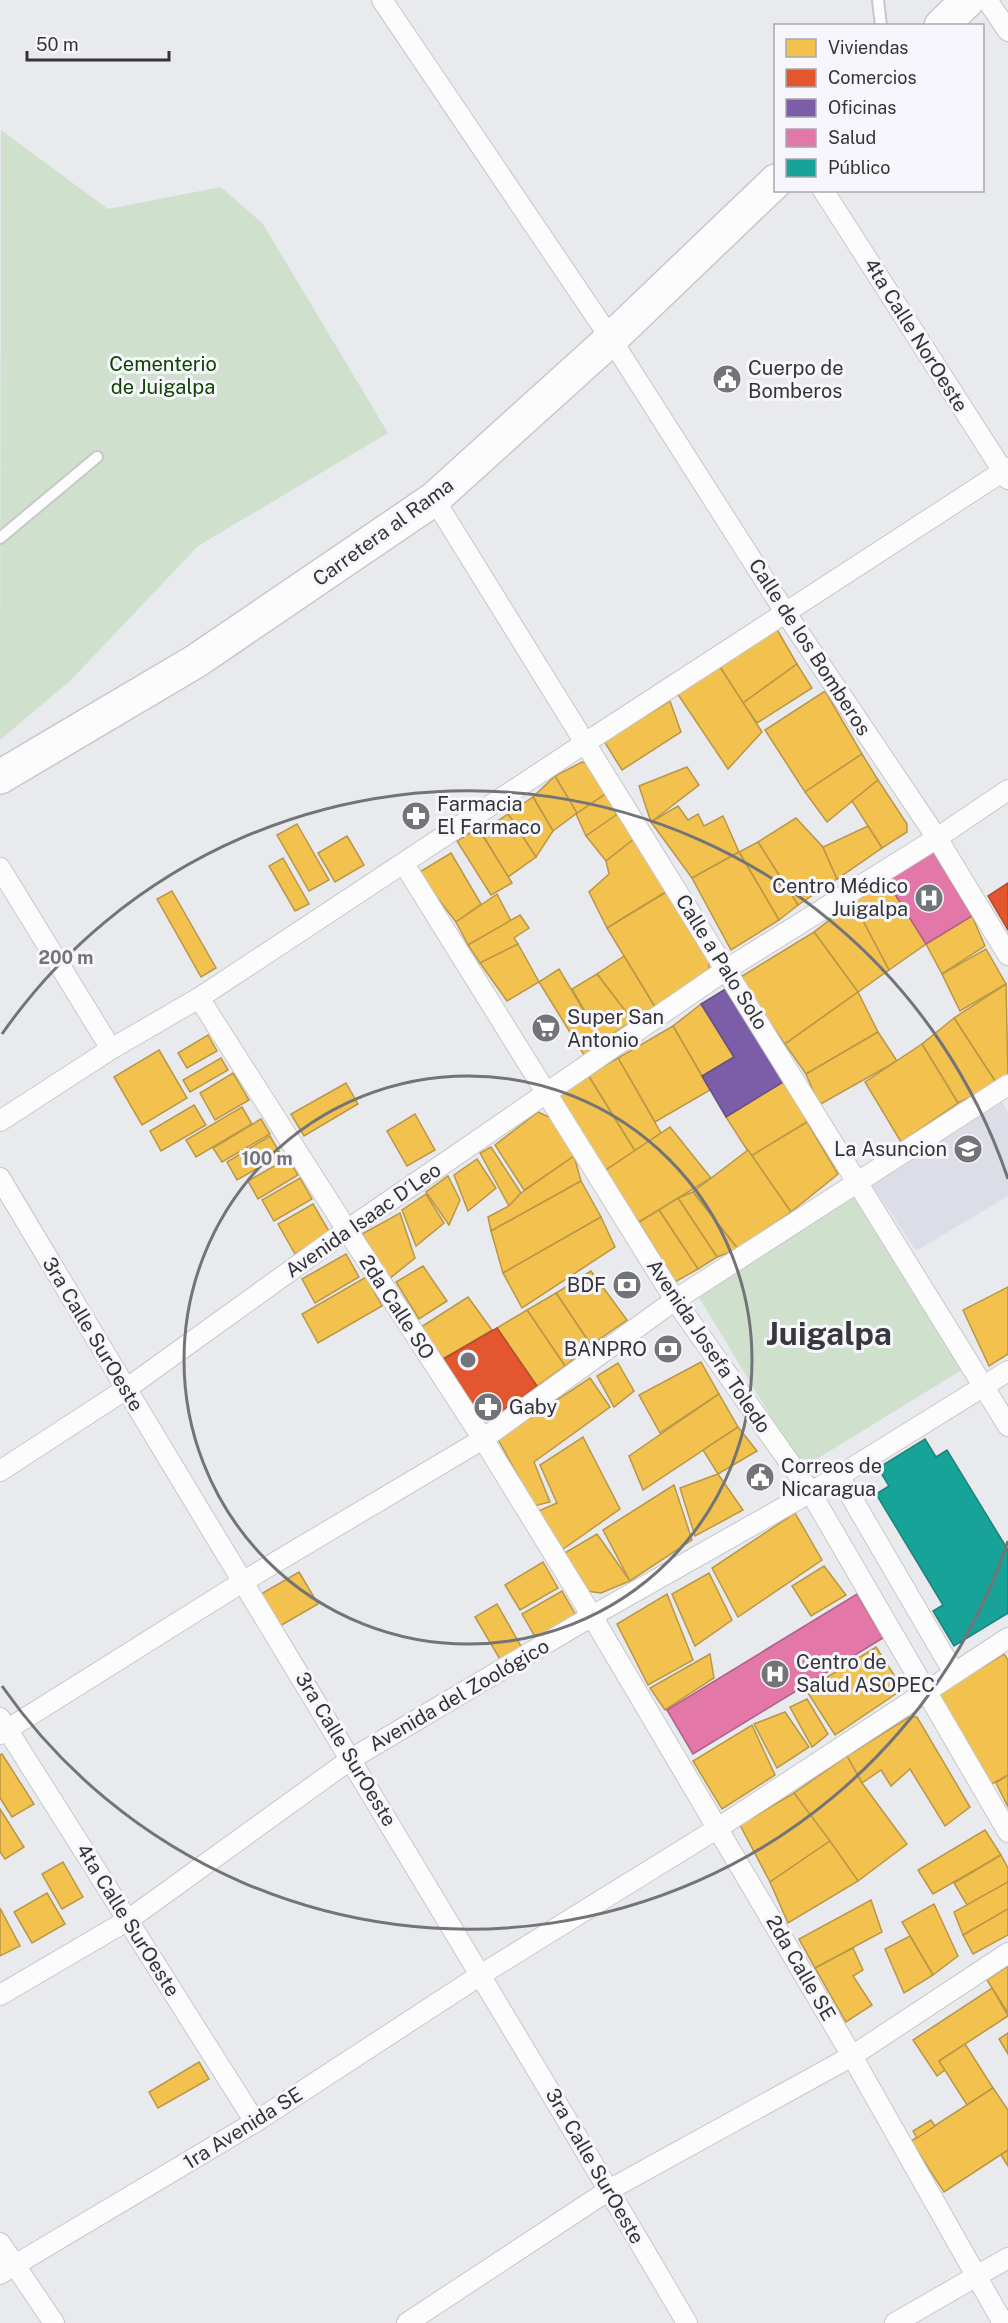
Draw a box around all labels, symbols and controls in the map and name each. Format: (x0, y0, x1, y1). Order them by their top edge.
scale bar (27, 24, 170, 62)
legend (774, 24, 984, 192)
text: 50 m (36, 34, 79, 55)
text: Viviendas (828, 37, 908, 58)
text: Comercios (828, 67, 917, 88)
text: Oficinas (828, 97, 896, 118)
text: Salud (828, 127, 876, 148)
text: Público (828, 157, 890, 178)
street label: 4ta Calle NorOeste (859, 254, 973, 416)
park label: Cementerio de Juigalpa (109, 352, 217, 399)
place label: Cuerpo de Bomberos (748, 356, 843, 403)
public building icon: Cuerpo de Bomberos (711, 363, 743, 395)
street label: Carretera al Rama (308, 473, 458, 591)
street label: Calle de los Bomberos (744, 554, 876, 740)
place label: Farmacia El Farmaco (437, 792, 541, 839)
pharmacy icon: Farmacia El Farmaco (400, 800, 432, 832)
place label: Centro Médico Juigalpa (772, 874, 908, 921)
hospital icon: Centro Médico Juigalpa (913, 882, 945, 914)
street label: Calle a Palo Solo (671, 890, 773, 1034)
text: 200 m (39, 947, 93, 968)
place label: Super San Antonio (567, 1005, 664, 1052)
supermarket icon: Super San Antonio (530, 1012, 562, 1044)
school or university icon: La Asuncion (952, 1133, 984, 1165)
place label: La Asuncion (834, 1137, 947, 1161)
text: 100 m (241, 1148, 293, 1169)
street label: Avenida Isaac D´Leo (281, 1157, 445, 1283)
street label: 2da Calle SO (354, 1250, 440, 1364)
street label: 3ra Calle SurOeste (38, 1253, 148, 1415)
street label: Avenida Josefa Toledo (642, 1255, 776, 1437)
bank icon: BDF (611, 1269, 643, 1301)
place label: BDF (567, 1273, 606, 1297)
district label: Juigalpa (766, 1315, 892, 1352)
bank icon: BANPRO (652, 1333, 684, 1365)
place label: BANPRO (564, 1337, 647, 1361)
centre of rings (458, 1350, 478, 1370)
pharmacy icon: Gaby (472, 1391, 504, 1423)
place label: Gaby (509, 1395, 558, 1419)
place label: Correos de Nicaragua (781, 1454, 882, 1501)
public building icon: Correos de Nicaragua (744, 1461, 776, 1493)
street label: Avenida del Zoológico (365, 1634, 553, 1756)
place label: Centro de Salud ASOPEC (796, 1650, 935, 1697)
hospital icon: Centro de Salud ASOPEC (759, 1658, 791, 1690)
street label: 3ra Calle SurOeste (291, 1668, 401, 1830)
street label: 4ta Calle SurOeste (71, 1839, 185, 2001)
street label: 2da Calle SE (761, 1911, 841, 2025)
street label: 1ra Avenida SE (179, 2082, 307, 2174)
street label: 3ra Calle SurOeste (541, 2084, 649, 2248)

